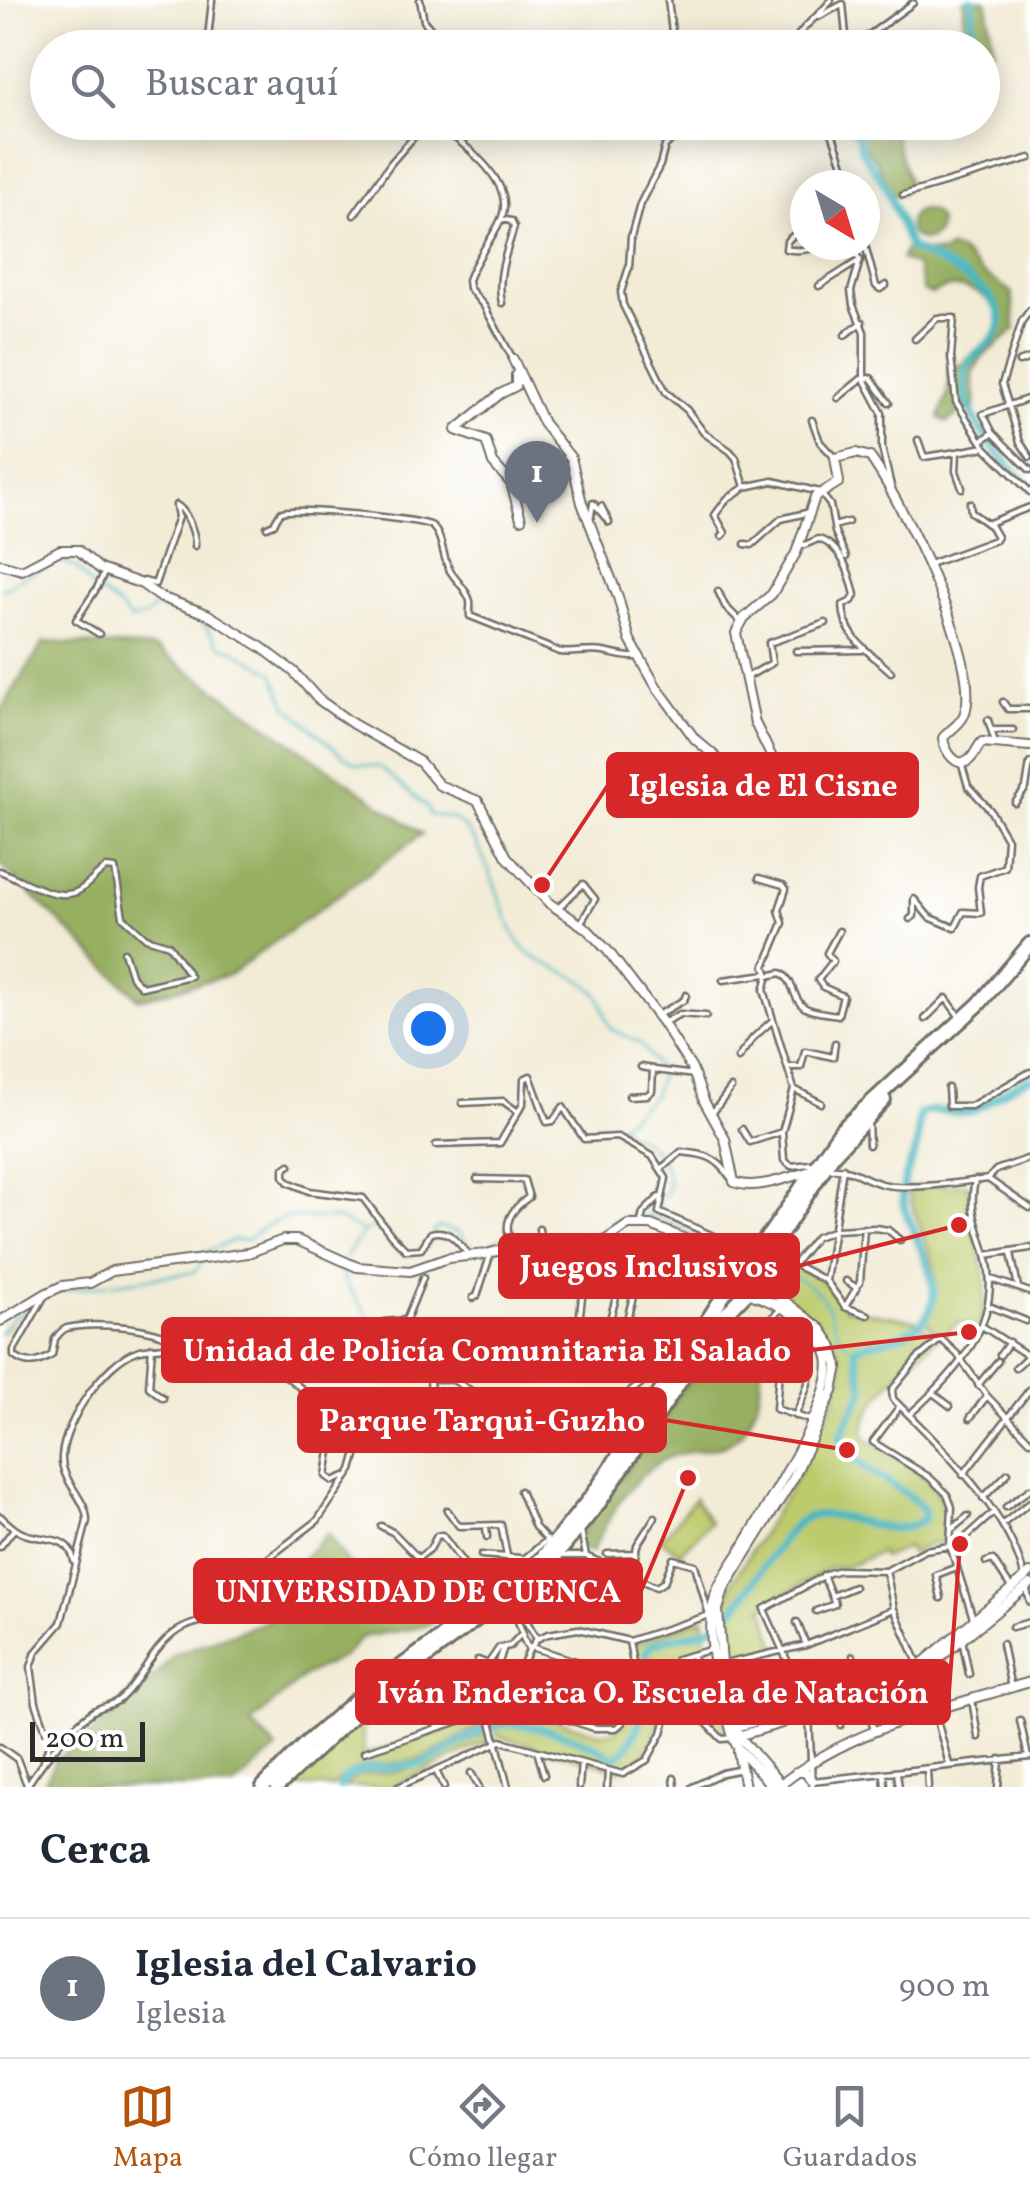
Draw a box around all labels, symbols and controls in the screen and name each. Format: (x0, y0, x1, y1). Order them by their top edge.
search box (30, 30, 1000, 140)
icon: search (65, 58, 120, 113)
text: Buscar aquí (145, 59, 338, 112)
north arrow (790, 170, 880, 260)
pin: 1 (504, 440, 570, 523)
callout: Iglesia de El Cisne (608, 754, 917, 816)
text: Iglesia de El Cisne (628, 766, 898, 810)
your location (403, 1003, 454, 1054)
callout: Juegos Inclusivos (500, 1235, 798, 1297)
text: Juegos Inclusivos (519, 1247, 778, 1291)
callout: Unidad de Policía Comunitaria El Salado (163, 1319, 811, 1381)
text: Unidad de Policía Comunitaria El Salado (183, 1331, 791, 1375)
callout: Parque Tarqui-Guzho (299, 1389, 665, 1451)
text: Parque Tarqui-Guzho (319, 1401, 645, 1445)
callout: UNIVERSIDAD DE CUENCA (195, 1560, 641, 1622)
text: UNIVERSIDAD DE CUENCA (215, 1572, 621, 1616)
callout: Iván Enderica O. Escuela de Natación (357, 1661, 949, 1723)
text: Iván Enderica O. Escuela de Natación (377, 1673, 929, 1717)
scale bar (30, 1717, 145, 1762)
text: 200 m (45, 1720, 124, 1759)
text: Cerca (40, 1823, 151, 1882)
text: Iglesia del Calvario (135, 1940, 477, 1993)
text: 1 (66, 1966, 79, 2010)
text: 900 m (899, 1966, 990, 2010)
text: Iglesia (135, 1993, 227, 2037)
tab: Mapa (113, 2079, 183, 2178)
tab: Cómo llegar (409, 2079, 557, 2178)
tab: Guardados (783, 2079, 917, 2178)

